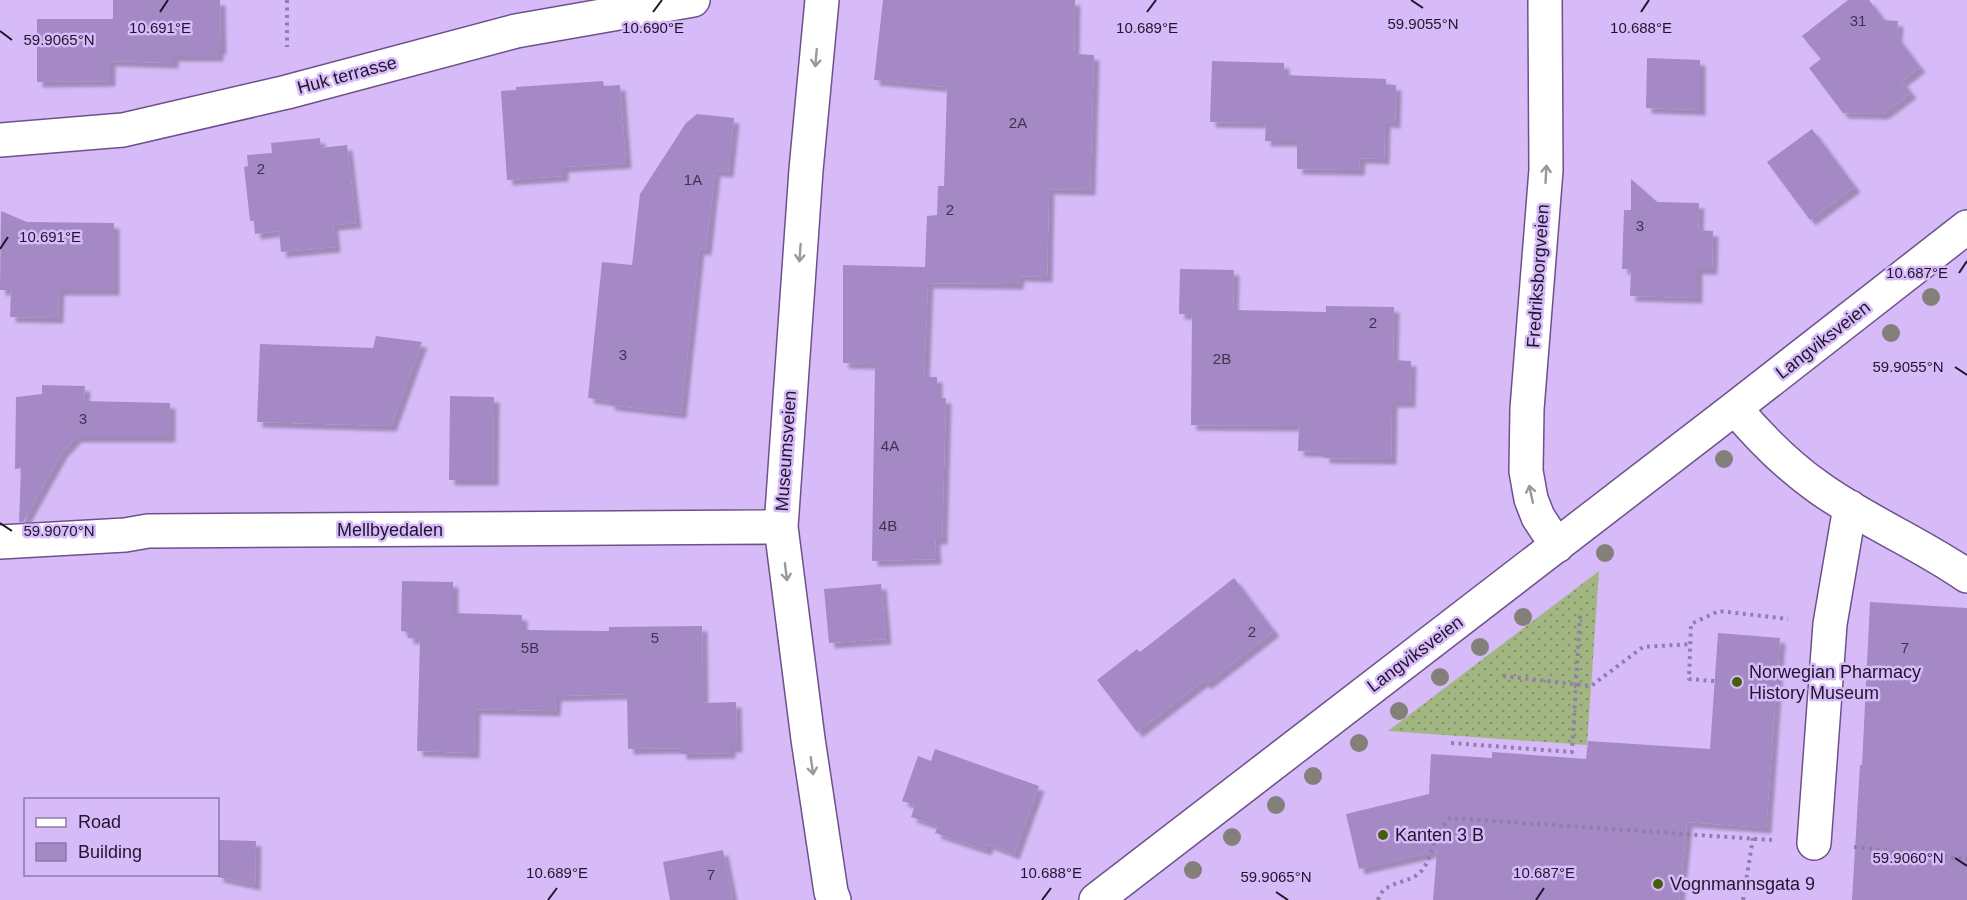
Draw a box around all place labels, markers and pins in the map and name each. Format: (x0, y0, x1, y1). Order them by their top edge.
place label: Norwegian Pharmacy History Museum (1749, 662, 1921, 703)
marker: Norwegian Pharmacy History Museum (1730, 675, 1744, 689)
place label: Kanten 3 B (1395, 825, 1484, 845)
marker: Kanten 3 B (1376, 828, 1390, 842)
place label: Vognmannsgata 9 (1670, 874, 1815, 894)
marker: Vognmannsgata 9 (1651, 877, 1665, 891)

